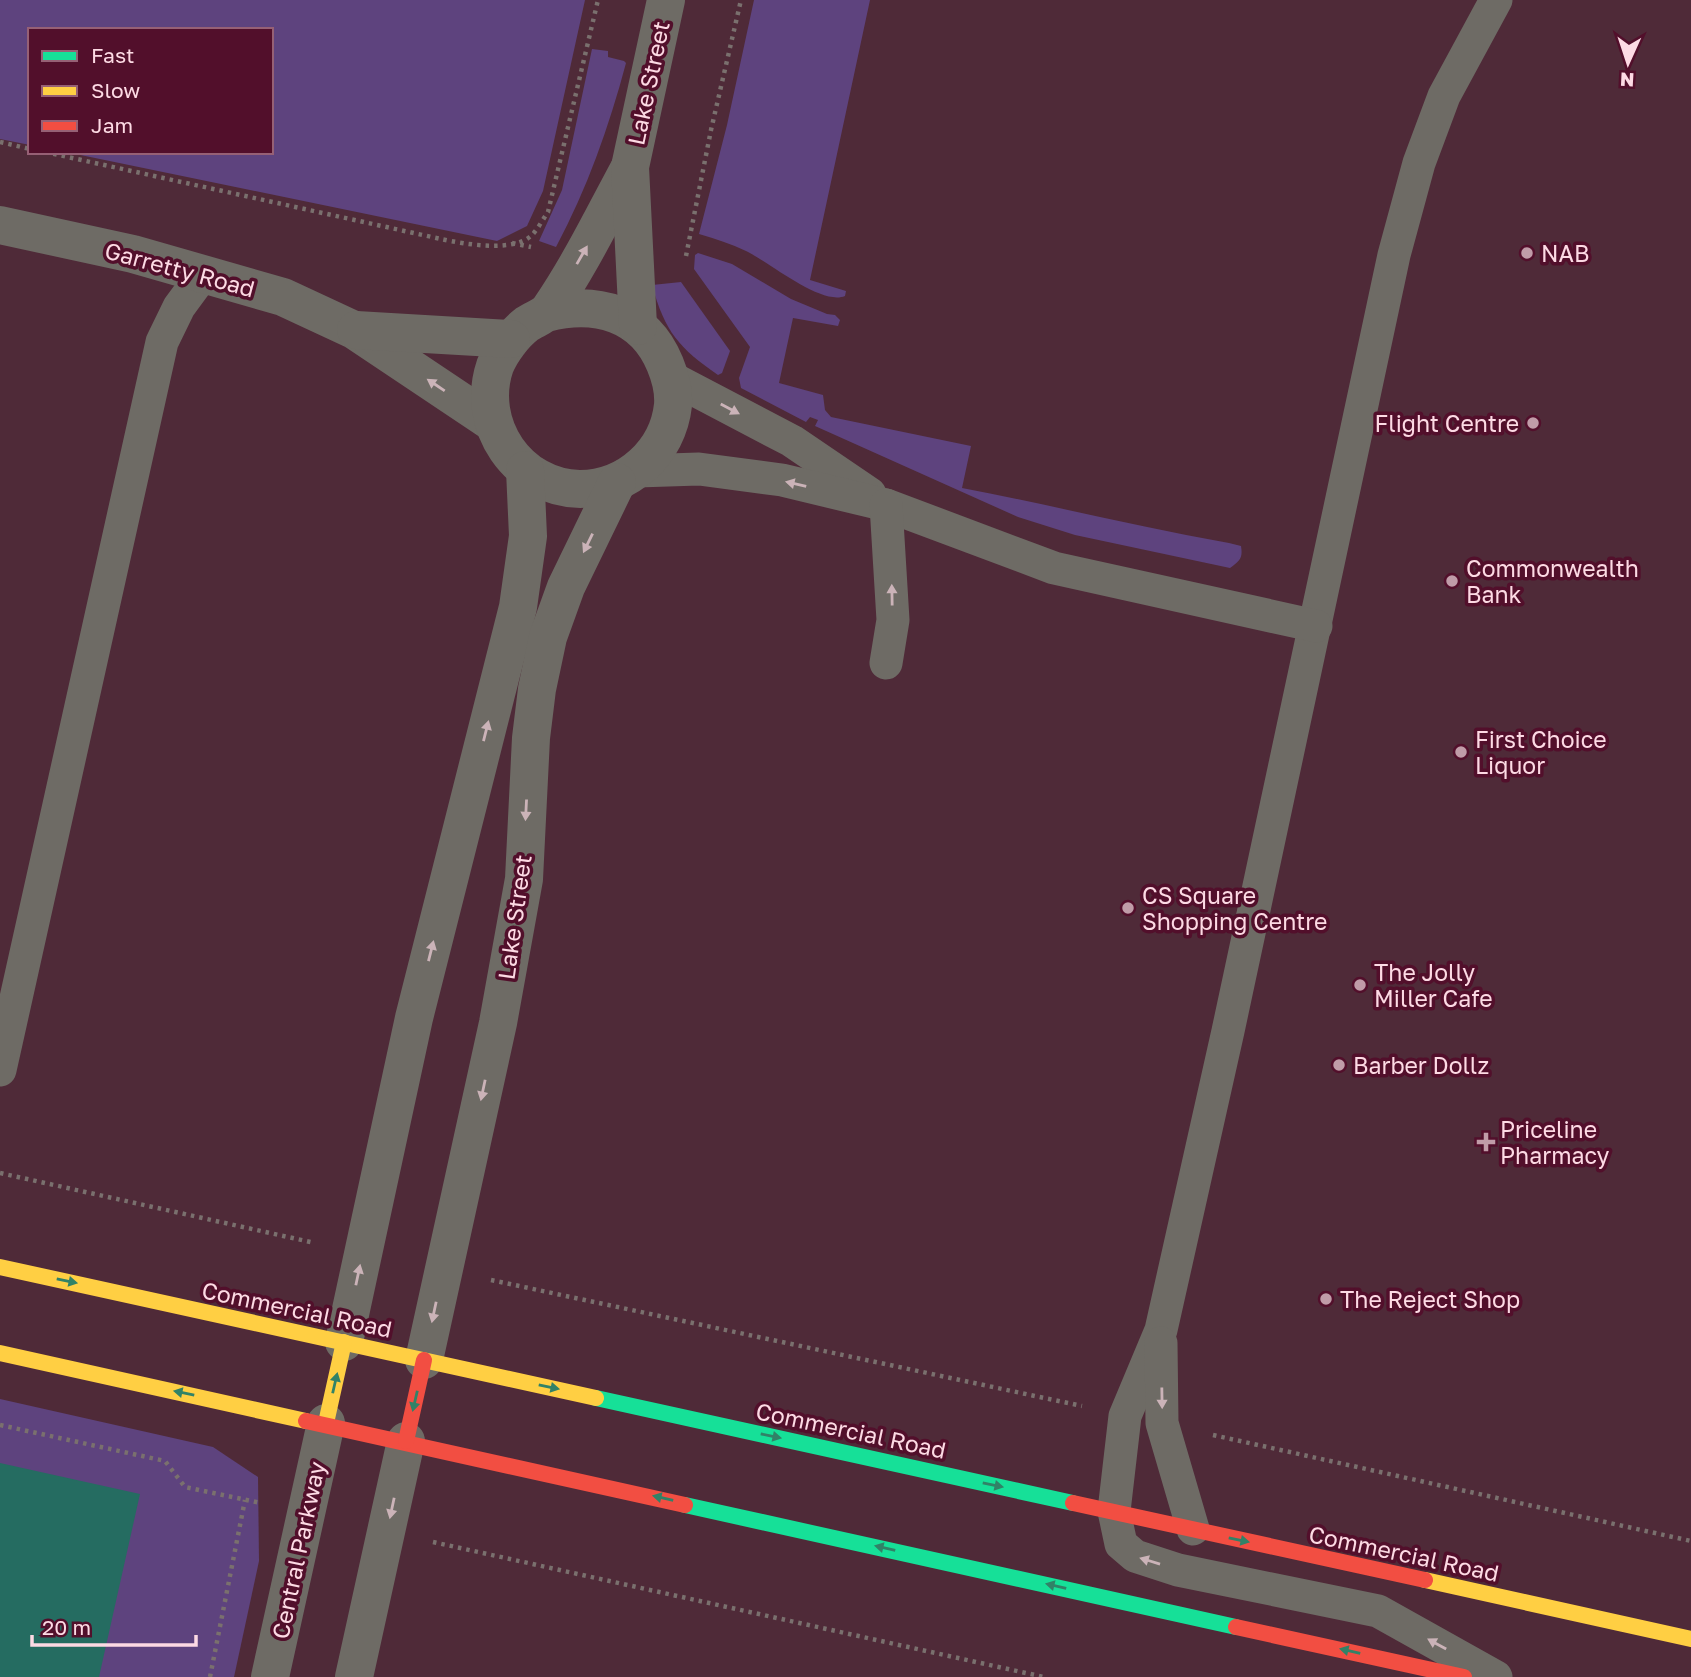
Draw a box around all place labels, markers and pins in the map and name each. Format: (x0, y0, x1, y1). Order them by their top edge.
place label: NAB (1541, 239, 1589, 267)
marker: NAB (1519, 245, 1535, 261)
place label: Flight Centre (1375, 409, 1519, 437)
marker: Flight Centre (1525, 415, 1541, 431)
place label: Commonwealth Bank (1466, 554, 1639, 608)
marker: Commonwealth Bank (1444, 573, 1460, 589)
place label: First Choice Liquor (1475, 725, 1607, 779)
marker: First Choice Liquor (1453, 744, 1469, 760)
place label: CS Square Shopping Centre (1142, 881, 1327, 935)
marker: CS Square Shopping Centre (1120, 900, 1136, 916)
place label: The Jolly Miller Cafe (1374, 958, 1493, 1012)
marker: The Jolly Miller Cafe (1352, 977, 1368, 993)
place label: Barber Dollz (1353, 1051, 1489, 1079)
marker: Barber Dollz (1331, 1057, 1347, 1073)
place label: Priceline Pharmacy (1500, 1115, 1610, 1169)
marker: Priceline Pharmacy (1478, 1134, 1494, 1150)
place label: The Reject Shop (1340, 1285, 1520, 1313)
marker: The Reject Shop (1318, 1291, 1334, 1307)

